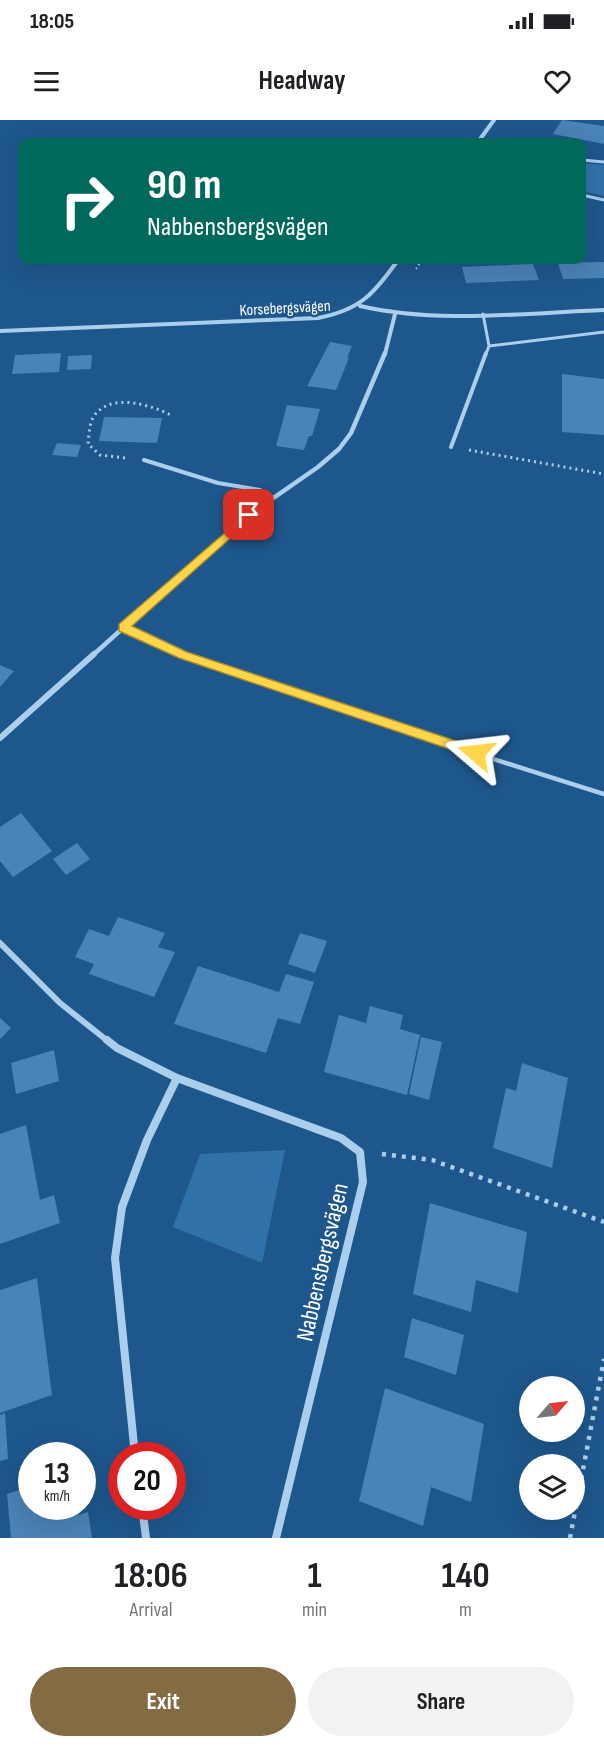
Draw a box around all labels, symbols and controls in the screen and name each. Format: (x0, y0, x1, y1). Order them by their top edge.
text: 18:05 (30, 8, 74, 35)
icon: menu (30, 65, 63, 98)
text: Headway (259, 65, 345, 97)
icon: heart (541, 65, 574, 98)
text: 90 m (147, 160, 221, 211)
icon: right (48, 162, 126, 240)
text: Nabbensbergsvägen (147, 211, 329, 243)
street label: Korsebergsvägen (239, 297, 331, 320)
pin (223, 489, 274, 540)
icon: arrive (232, 498, 265, 531)
position arrow (444, 721, 508, 785)
street label: Nabbensbergsvägen (290, 1180, 355, 1344)
north arrow (519, 1376, 585, 1442)
map controls (519, 1376, 585, 1520)
speed limit sign: 20 (108, 1442, 186, 1520)
button: layers (519, 1454, 585, 1520)
text: 13 (44, 1456, 70, 1492)
text: km/h (44, 1487, 70, 1506)
text: 18:06 (114, 1555, 188, 1598)
text: 1 (307, 1555, 322, 1598)
text: 140 (441, 1555, 490, 1598)
text: Arrival (129, 1598, 172, 1622)
text: min (302, 1598, 327, 1622)
text: m (459, 1598, 472, 1622)
button: Exit (30, 1667, 296, 1736)
button: Share (308, 1667, 574, 1736)

